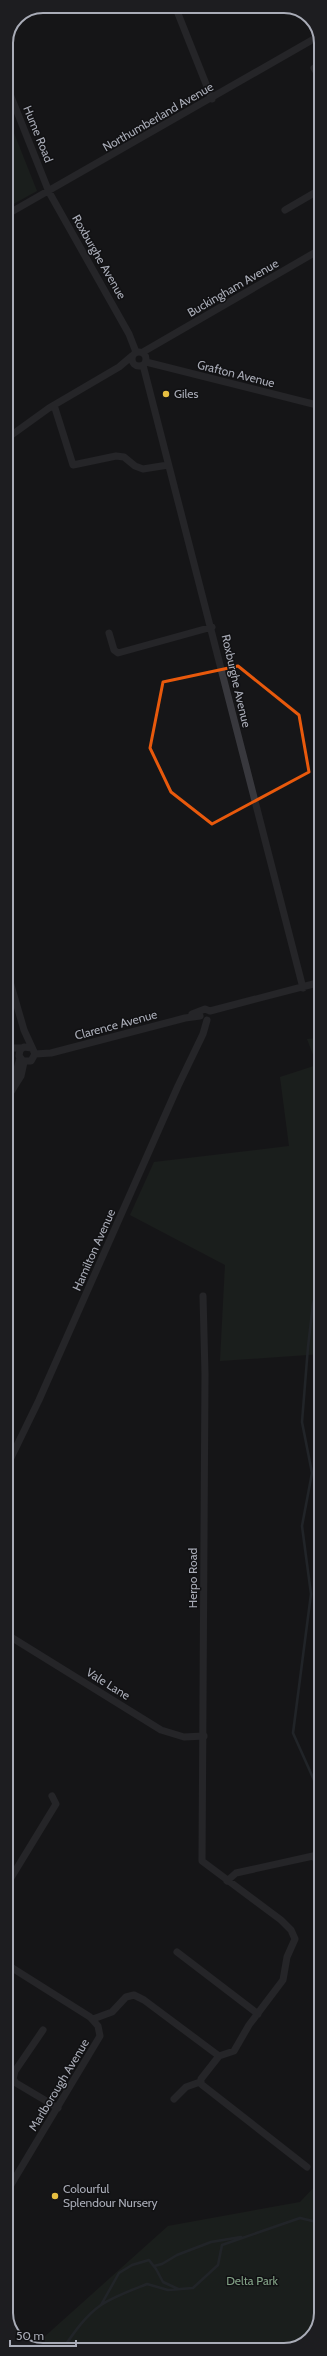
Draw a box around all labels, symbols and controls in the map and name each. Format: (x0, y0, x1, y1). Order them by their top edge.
street label: Northumberland Avenue (100, 79, 216, 154)
street label: Hume Road (20, 103, 57, 164)
street label: Roxburghe Avenue (69, 212, 130, 302)
street label: Buckingham Avenue (184, 255, 281, 320)
street label: Grafton Avenue (196, 357, 276, 390)
place label: Giles (174, 386, 198, 401)
marker: Giles (161, 389, 171, 399)
street label: Roxburghe Avenue (218, 633, 254, 729)
street label: Clarence Avenue (73, 1006, 159, 1043)
street label: Hamilton Avenue (69, 1207, 118, 1293)
street label: Herpo Road (185, 1548, 200, 1608)
street label: Vale Lane (84, 1664, 133, 1703)
street label: Marlborough Avenue (25, 2036, 92, 2134)
place label: Colourful Splendour Nursery (63, 2181, 158, 2210)
marker: Colourful Splendour Nursery (50, 2191, 60, 2201)
park label: Delta Park (226, 2273, 278, 2288)
scale bar (10, 2322, 76, 2348)
text: 50 m (16, 2328, 44, 2343)

